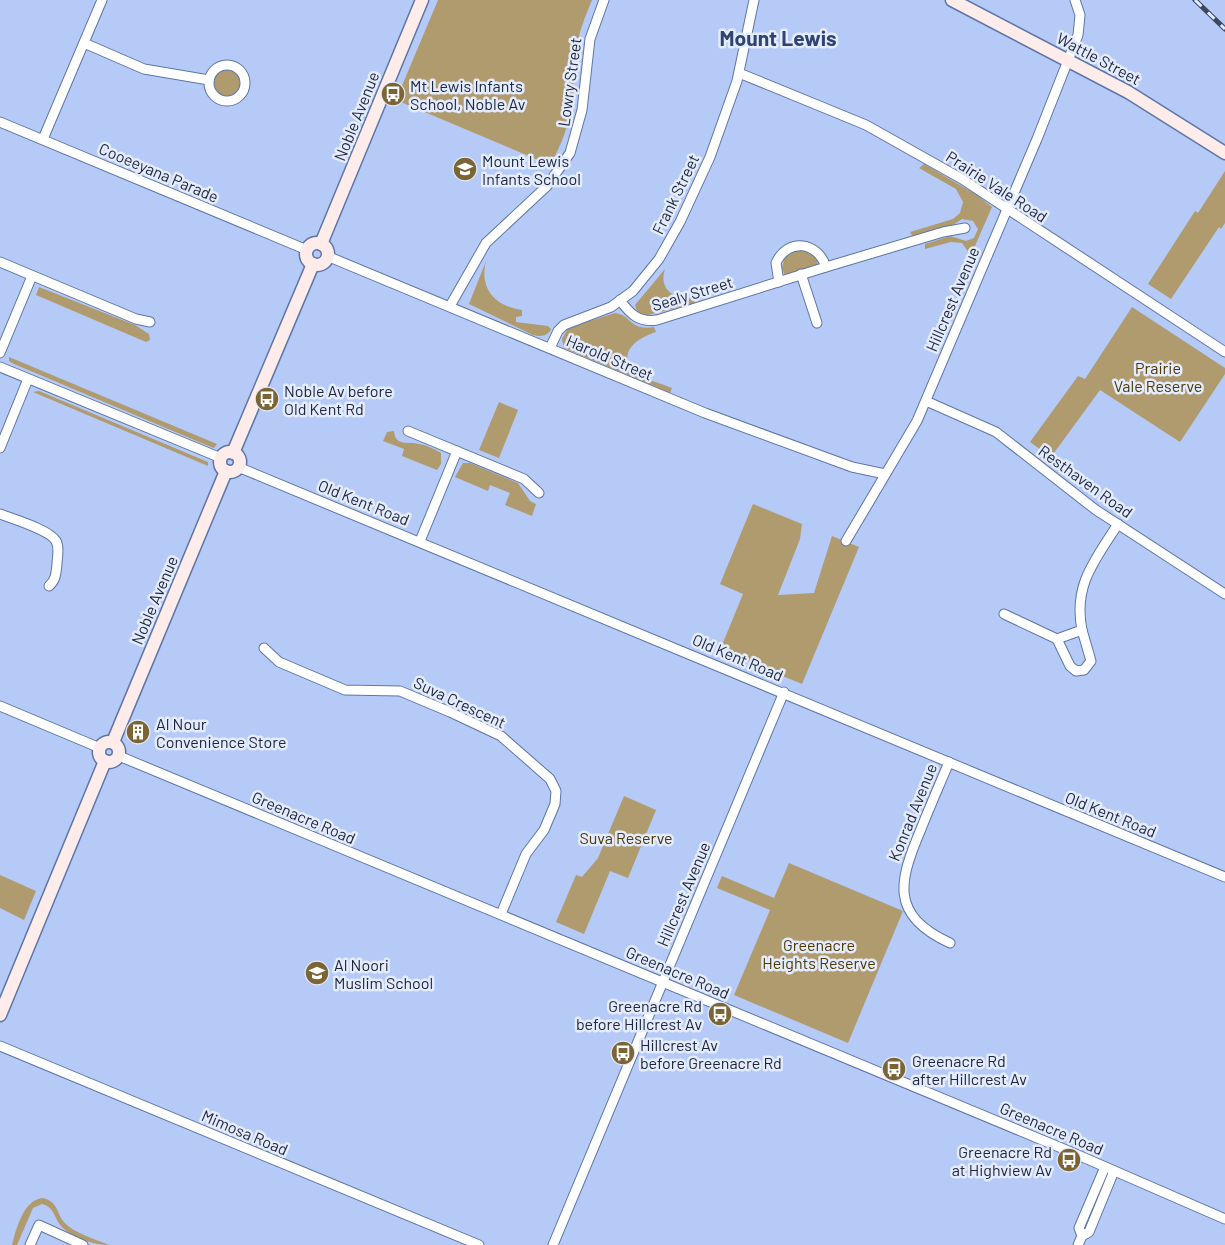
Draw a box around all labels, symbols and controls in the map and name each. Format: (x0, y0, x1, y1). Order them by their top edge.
district label: Mount Lewis (719, 25, 837, 50)
street label: Wattle Street (1054, 28, 1144, 88)
street label: Lowry Street (553, 36, 585, 128)
street label: Noble Avenue (329, 69, 383, 163)
place label: Mt Lewis Infants School, Noble Av (410, 76, 526, 113)
bus stop icon: Mt Lewis Infants School, Noble Av (380, 81, 406, 107)
street label: Cooeeyana Parade (96, 138, 222, 206)
street label: Prairie Vale Road (943, 146, 1051, 226)
place label: Mount Lewis Infants School (482, 151, 581, 188)
street label: Frank Street (648, 151, 702, 237)
school or university icon: Mount Lewis Infants School (452, 156, 478, 182)
street label: Hillcrest Avenue (921, 244, 983, 354)
street label: Sealy Street (649, 272, 735, 314)
street label: Harold Street (564, 330, 656, 384)
park label: Prairie Vale Reserve (1114, 358, 1202, 395)
place label: Noble Av before Old Kent Rd (284, 381, 393, 418)
bus stop icon: Noble Av before Old Kent Rd (254, 386, 280, 412)
street label: Resthaven Road (1035, 441, 1137, 521)
street label: Old Kent Road (316, 475, 412, 529)
street label: Noble Avenue (127, 553, 181, 647)
street label: Old Kent Road (690, 629, 786, 685)
street label: Suva Crescent (411, 672, 509, 732)
place label: Al Nour Convenience Store (156, 714, 286, 751)
building icon: Al Nour Convenience Store (125, 719, 151, 745)
street label: Konrad Avenue (884, 760, 940, 864)
street label: Greenacre Road (249, 787, 359, 847)
street label: Old Kent Road (1063, 787, 1159, 841)
park label: Suva Reserve (579, 828, 673, 847)
street label: Hillcrest Avenue (652, 839, 714, 949)
park label: Greenacre Heights Reserve (762, 935, 876, 972)
street label: Greenacre Road (623, 942, 733, 1002)
place label: Al Noori Muslim School (334, 955, 433, 992)
school or university icon: Al Noori Muslim School (304, 960, 330, 986)
place label: Greenacre Rd before Hillcrest Av (576, 996, 702, 1033)
bus stop icon: Greenacre Rd before Hillcrest Av (707, 1001, 733, 1027)
place label: Hillcrest Av before Greenacre Rd (640, 1035, 782, 1072)
bus stop icon: Hillcrest Av before Greenacre Rd (610, 1040, 636, 1066)
place label: Greenacre Rd after Hillcrest Av (912, 1051, 1027, 1088)
bus stop icon: Greenacre Rd after Hillcrest Av (881, 1056, 907, 1082)
street label: Greenacre Road (997, 1098, 1107, 1158)
street label: Mimosa Road (199, 1105, 291, 1159)
place label: Greenacre Rd at Highview Av (952, 1142, 1052, 1179)
bus stop icon: Greenacre Rd at Highview Av (1056, 1147, 1082, 1173)

